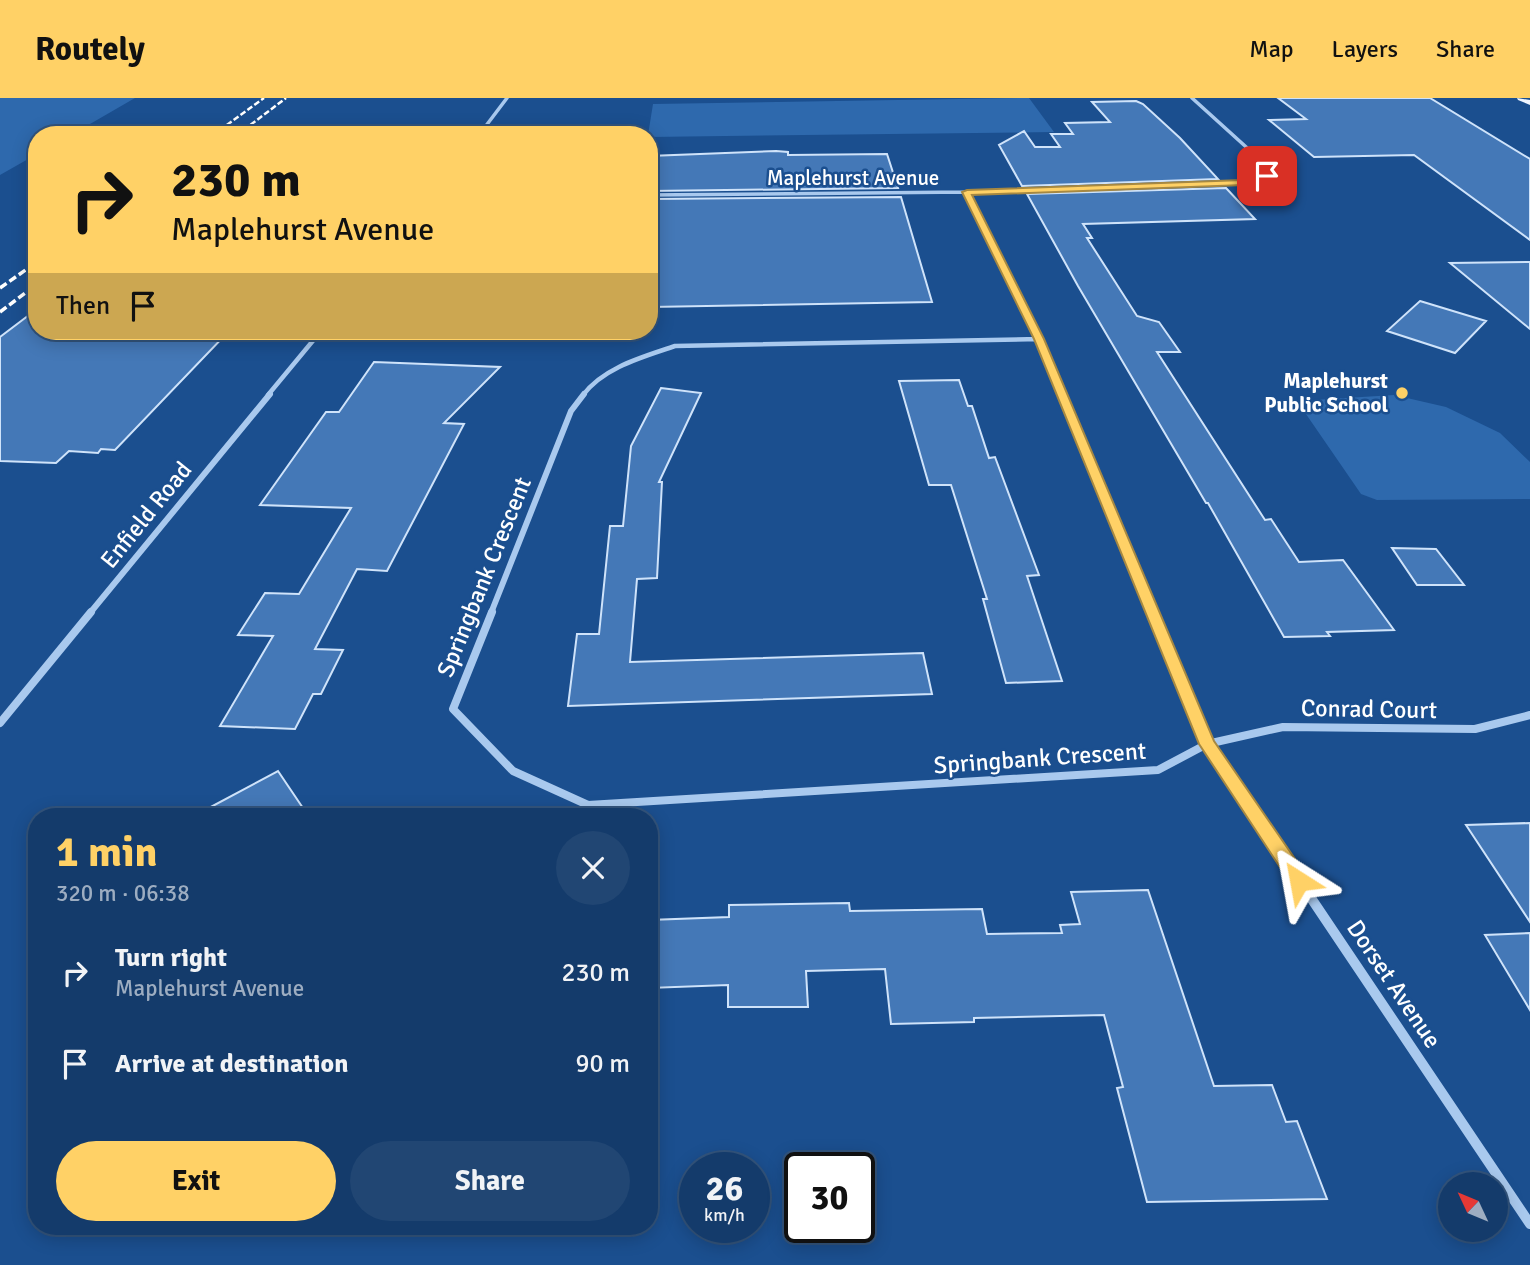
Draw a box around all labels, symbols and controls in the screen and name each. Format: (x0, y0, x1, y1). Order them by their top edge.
text: Routely (35, 29, 145, 70)
text: Map (1249, 34, 1294, 64)
text: Layers (1332, 34, 1398, 64)
text: Share (1436, 34, 1495, 64)
pin (1237, 146, 1297, 206)
text: 230 m (171, 150, 301, 210)
icon: right (56, 154, 147, 245)
icon: arrive (1248, 157, 1286, 195)
street label: Maplehurst Avenue (767, 165, 939, 191)
text: Maplehurst Avenue (171, 210, 434, 249)
icon: arrive (124, 287, 162, 325)
text: Then (56, 290, 110, 322)
place label: Maplehurst Public School (1264, 368, 1388, 418)
marker: Maplehurst Public School (1394, 385, 1410, 401)
street label: Enfield Road (94, 455, 198, 575)
street label: Springbank Crescent (430, 473, 538, 681)
street label: Conrad Court (1301, 693, 1437, 725)
street label: Springbank Crescent (933, 736, 1147, 780)
text: 1 min (56, 827, 157, 878)
button: close (556, 831, 630, 905)
position arrow (1262, 844, 1336, 918)
text: 320 m · 06:38 (56, 879, 190, 908)
street label: Dorset Avenue (1340, 914, 1448, 1054)
text: Turn right (115, 942, 227, 974)
icon: right (56, 954, 94, 992)
text: 230 m (561, 957, 630, 989)
text: Maplehurst Avenue (115, 974, 304, 1003)
icon: arrive (56, 1045, 94, 1083)
text: Arrive at destination (115, 1048, 348, 1080)
text: 90 m (575, 1048, 630, 1080)
button: Exit (56, 1141, 336, 1221)
button: Share (350, 1141, 630, 1221)
speed limit sign: 30 (784, 1152, 875, 1243)
text: 26 (706, 1167, 743, 1210)
north arrow (1438, 1172, 1508, 1242)
map controls (1438, 1172, 1508, 1242)
text: km/h (704, 1204, 745, 1226)

